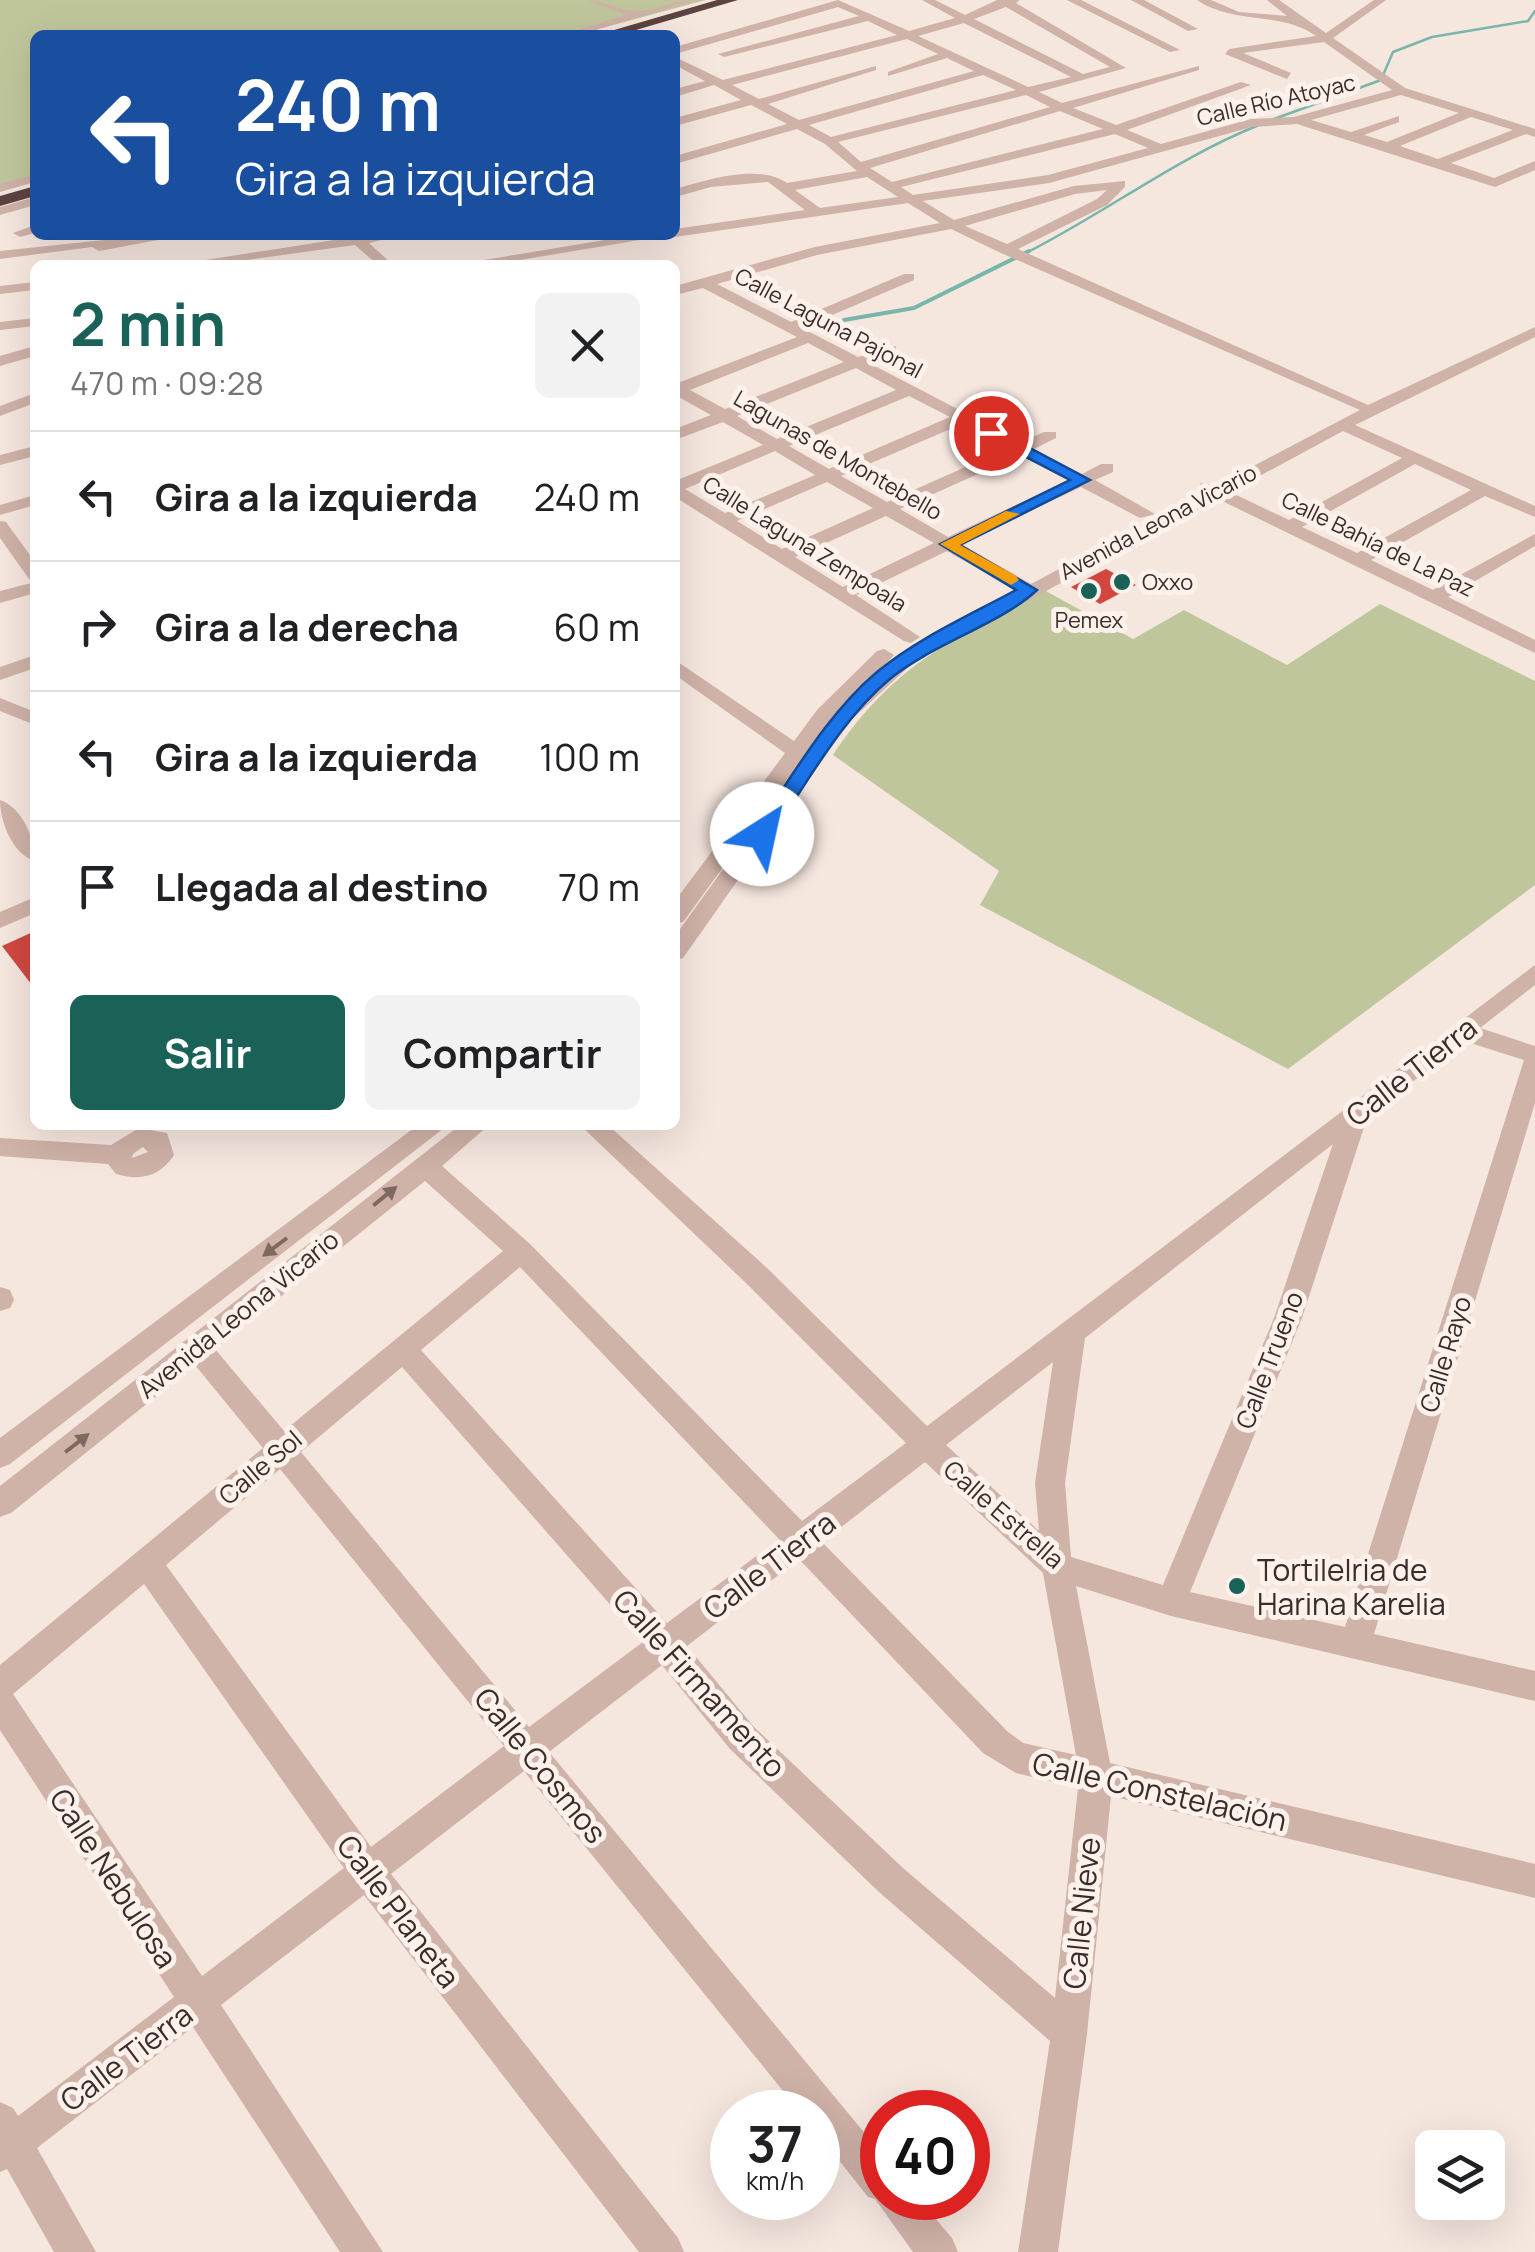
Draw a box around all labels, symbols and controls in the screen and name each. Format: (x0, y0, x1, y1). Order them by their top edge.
text: 240 m (235, 56, 441, 152)
street label: Calle Río Atoyac (1194, 67, 1358, 133)
icon: left (70, 70, 200, 200)
text: Gira a la izquierda (235, 147, 596, 209)
street label: Calle Laguna Pajonal (730, 261, 928, 385)
text: 2 min (70, 282, 226, 364)
button: close (535, 293, 640, 398)
text: 470 m · 09:28 (70, 361, 264, 405)
street label: Lagunas de Montebello (728, 383, 948, 527)
pin (949, 391, 1034, 476)
icon: arrive (964, 406, 1019, 461)
street label: Avenida Leona Vicario (1054, 457, 1262, 587)
icon: left (70, 469, 125, 524)
street label: Calle Laguna Zempoala (697, 469, 913, 619)
text: Gira a la izquierda (155, 470, 478, 522)
text: 240 m (534, 470, 640, 522)
street label: Calle Bahía de La Paz (1277, 484, 1479, 604)
place label: Oxxo (1142, 567, 1193, 597)
marker: Oxxo (1111, 571, 1133, 593)
marker: Pemex (1078, 580, 1100, 602)
icon: right (70, 599, 125, 654)
text: Gira a la derecha (155, 600, 459, 652)
text: 60 m (553, 600, 640, 652)
place label: Pemex (1055, 605, 1124, 635)
icon: left (70, 729, 125, 784)
text: Gira a la izquierda (155, 730, 478, 782)
text: 100 m (539, 730, 640, 782)
position arrow (710, 782, 814, 886)
icon: arrive (70, 859, 125, 914)
text: Llegada al destino (155, 860, 488, 912)
text: 70 m (558, 860, 640, 912)
button: Salir (70, 995, 345, 1110)
button: Compartir (365, 995, 640, 1110)
street label: Calle Tierra (1337, 1007, 1485, 1135)
one-way arrow (372, 1186, 397, 1207)
street label: Avenida Leona Vicario (130, 1222, 346, 1406)
one-way arrow (262, 1237, 288, 1257)
street label: Calle Trueno (1227, 1286, 1311, 1434)
street label: Calle Rayo (1411, 1292, 1479, 1416)
street label: Calle Sol (211, 1422, 309, 1512)
one-way arrow (63, 1433, 89, 1454)
street label: Calle Estrella (936, 1452, 1072, 1576)
street label: Calle Tierra (694, 1502, 844, 1628)
place label: Tortilelria de Harina Karelia (1257, 1549, 1446, 1624)
marker: Tortilelria de Harina Karelia (1226, 1575, 1248, 1597)
street label: Calle Firmamento (604, 1580, 796, 1786)
street label: Calle Cosmos (466, 1679, 616, 1851)
street label: Calle Constelación (1029, 1742, 1291, 1840)
street label: Calle Nebulosa (41, 1780, 187, 1976)
street label: Calle Planeta (328, 1826, 470, 1996)
street label: Calle Nieve (1053, 1835, 1109, 1991)
street label: Calle Tierra (51, 1994, 201, 2120)
speed limit sign: 40 (860, 2090, 990, 2220)
text: 37 (747, 2109, 803, 2177)
map controls (1415, 2130, 1505, 2220)
button: layers (1415, 2130, 1505, 2220)
text: km/h (746, 2163, 804, 2198)

